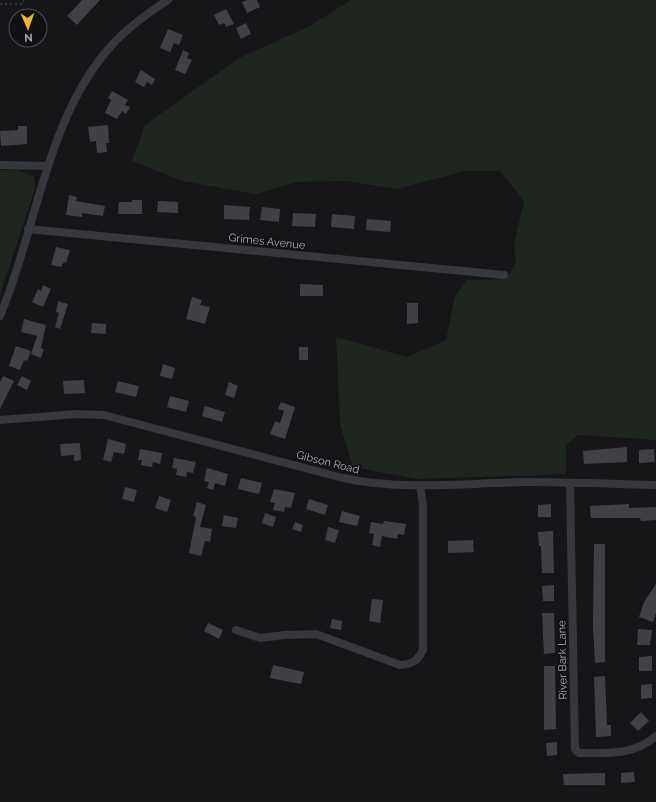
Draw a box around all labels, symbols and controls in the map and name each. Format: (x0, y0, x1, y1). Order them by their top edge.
north arrow (8, 8, 48, 48)
text: N (24, 31, 33, 44)
street label: Grimes Avenue (228, 231, 306, 252)
street label: Gibson Road (295, 448, 361, 477)
street label: River Bark Lane (555, 620, 570, 700)

